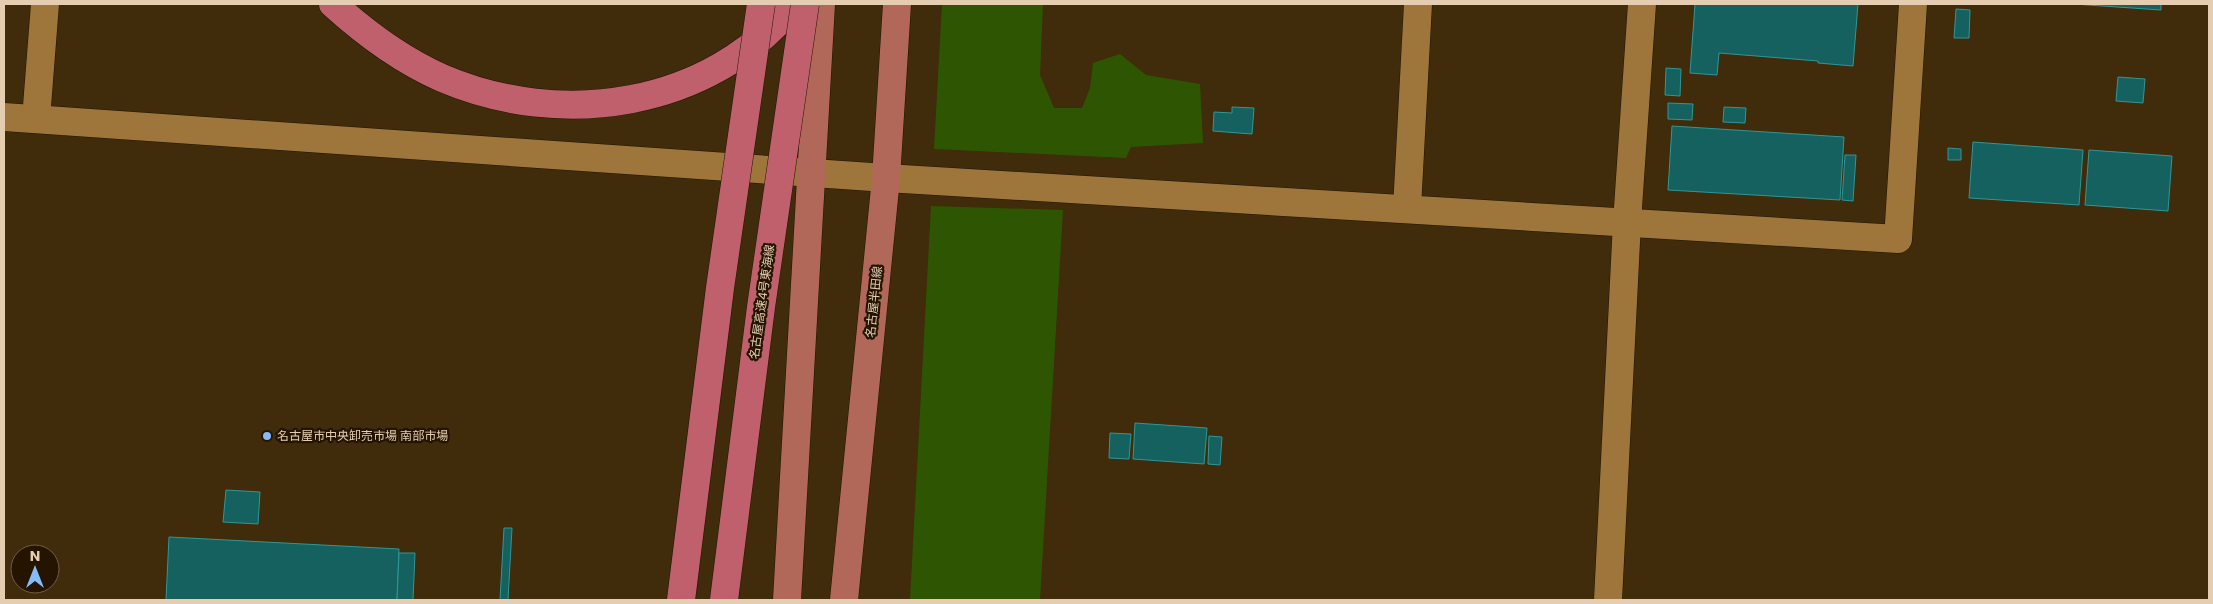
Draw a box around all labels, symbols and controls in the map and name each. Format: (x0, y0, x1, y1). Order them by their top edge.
street label: 名古屋高速4号東海線 (745, 244, 778, 360)
street label: 名古屋半田線 (861, 265, 886, 339)
place label: 名古屋市中央卸売市場 南部市場 (277, 427, 448, 444)
marker: 名古屋市中央卸売市場 南部市場 (261, 430, 273, 442)
north arrow (10, 544, 60, 594)
text: N (30, 546, 40, 566)

